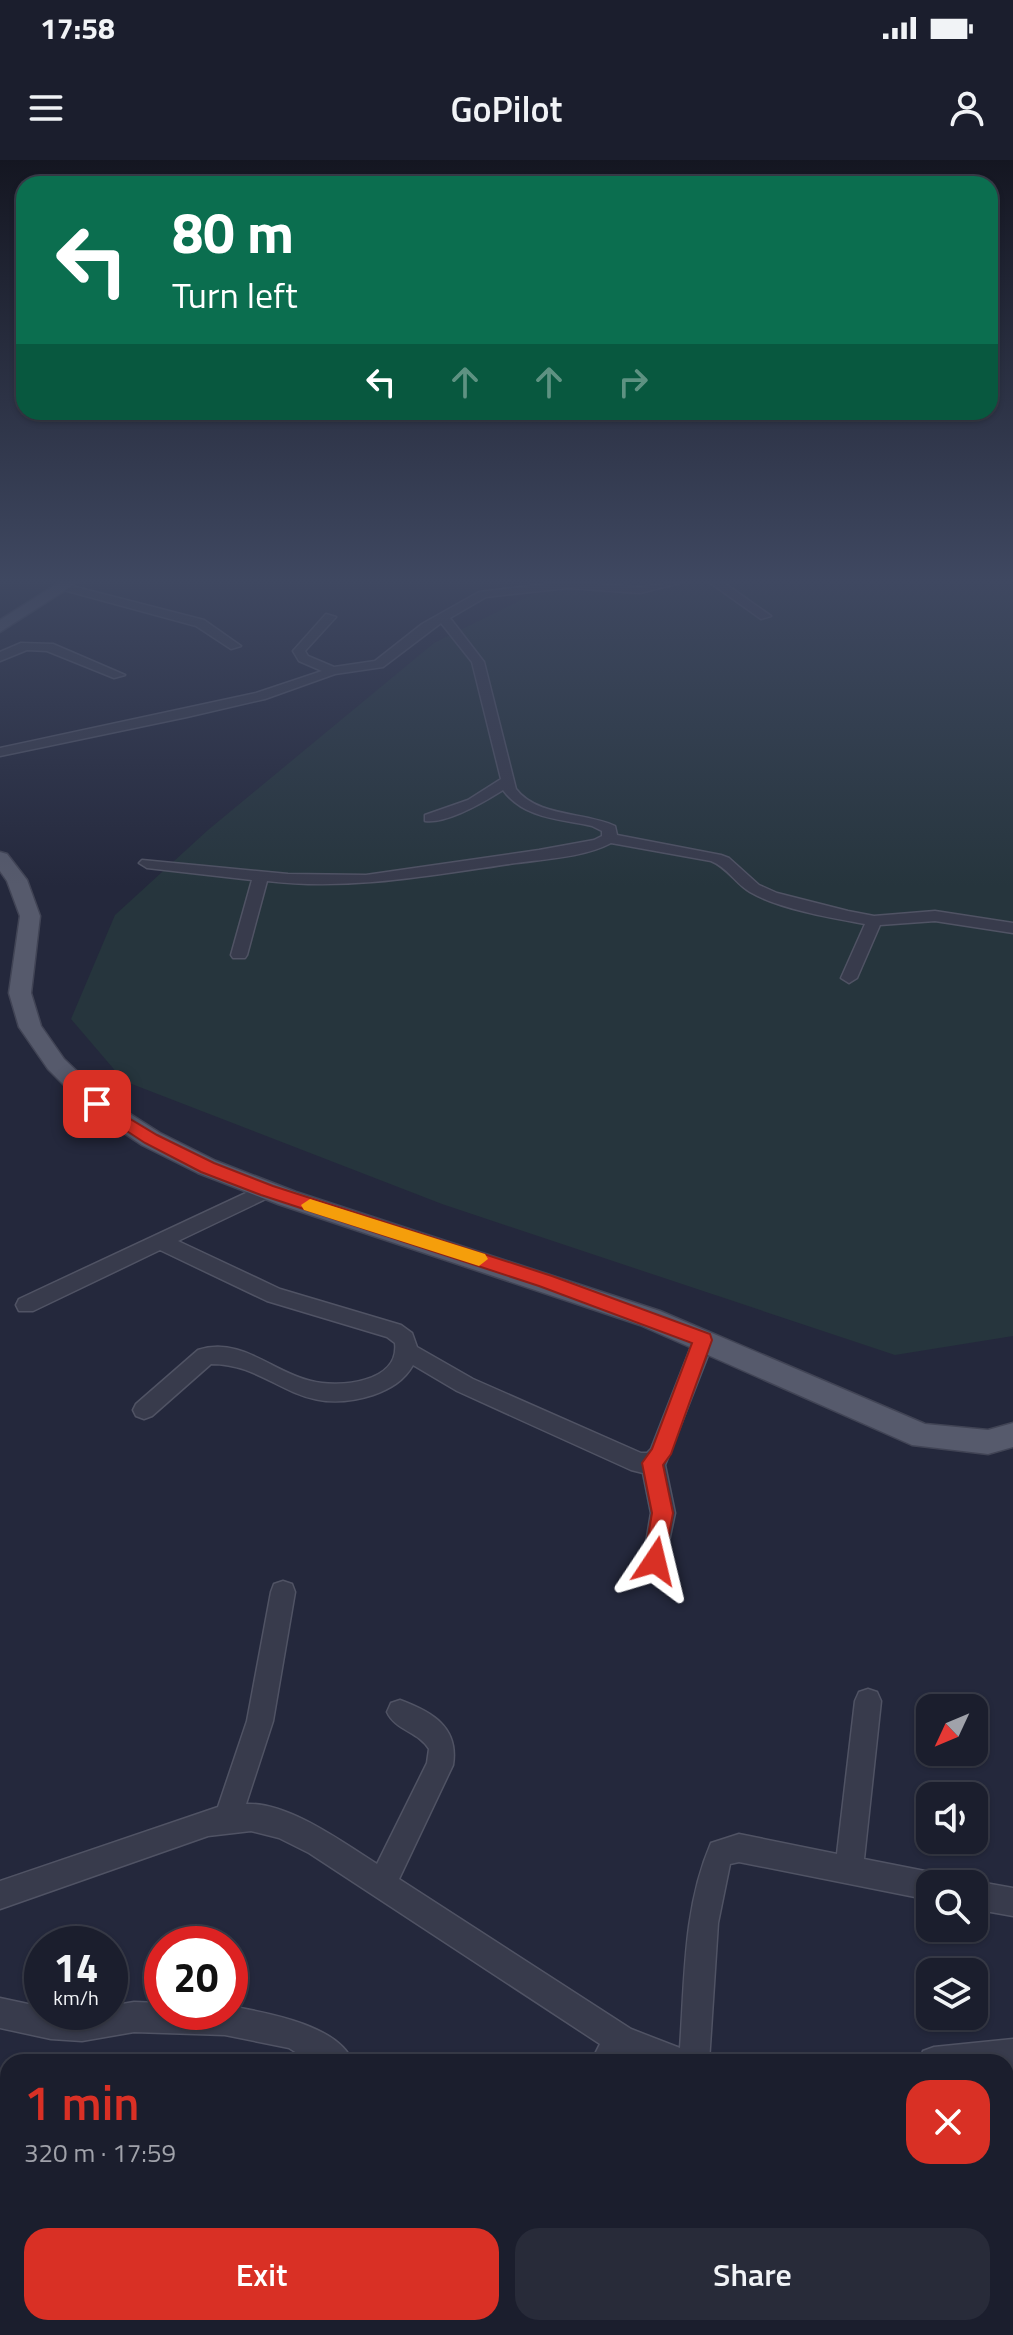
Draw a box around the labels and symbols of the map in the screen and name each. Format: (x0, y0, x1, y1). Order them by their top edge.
pin (63, 1070, 131, 1138)
position arrow (613, 1519, 697, 1603)
north arrow (916, 1694, 988, 1766)
speed limit sign: 20 (144, 1926, 248, 2030)

